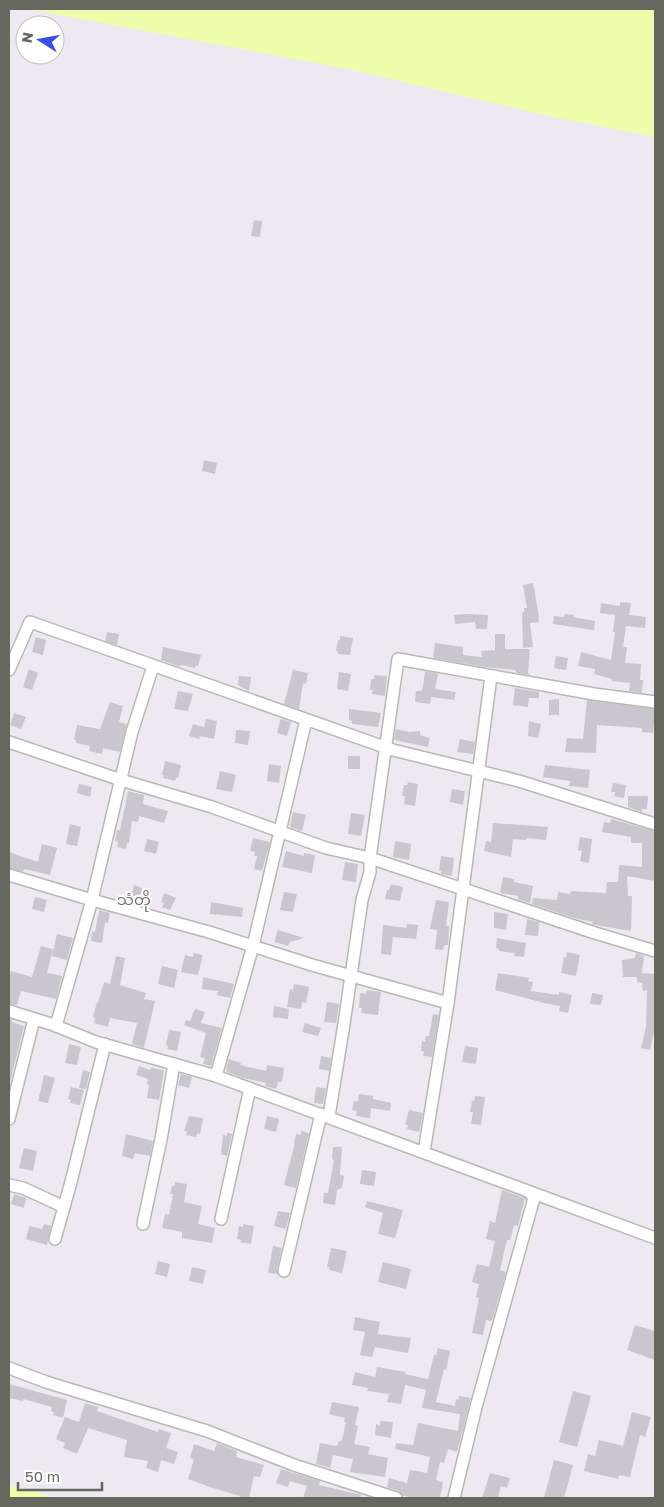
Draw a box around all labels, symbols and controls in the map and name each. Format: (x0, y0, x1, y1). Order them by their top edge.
north arrow (15, 15, 65, 65)
text: N (17, 31, 36, 44)
district label: သံတို (117, 890, 151, 912)
scale bar (18, 1460, 101, 1492)
text: 50 m (25, 1467, 60, 1485)

